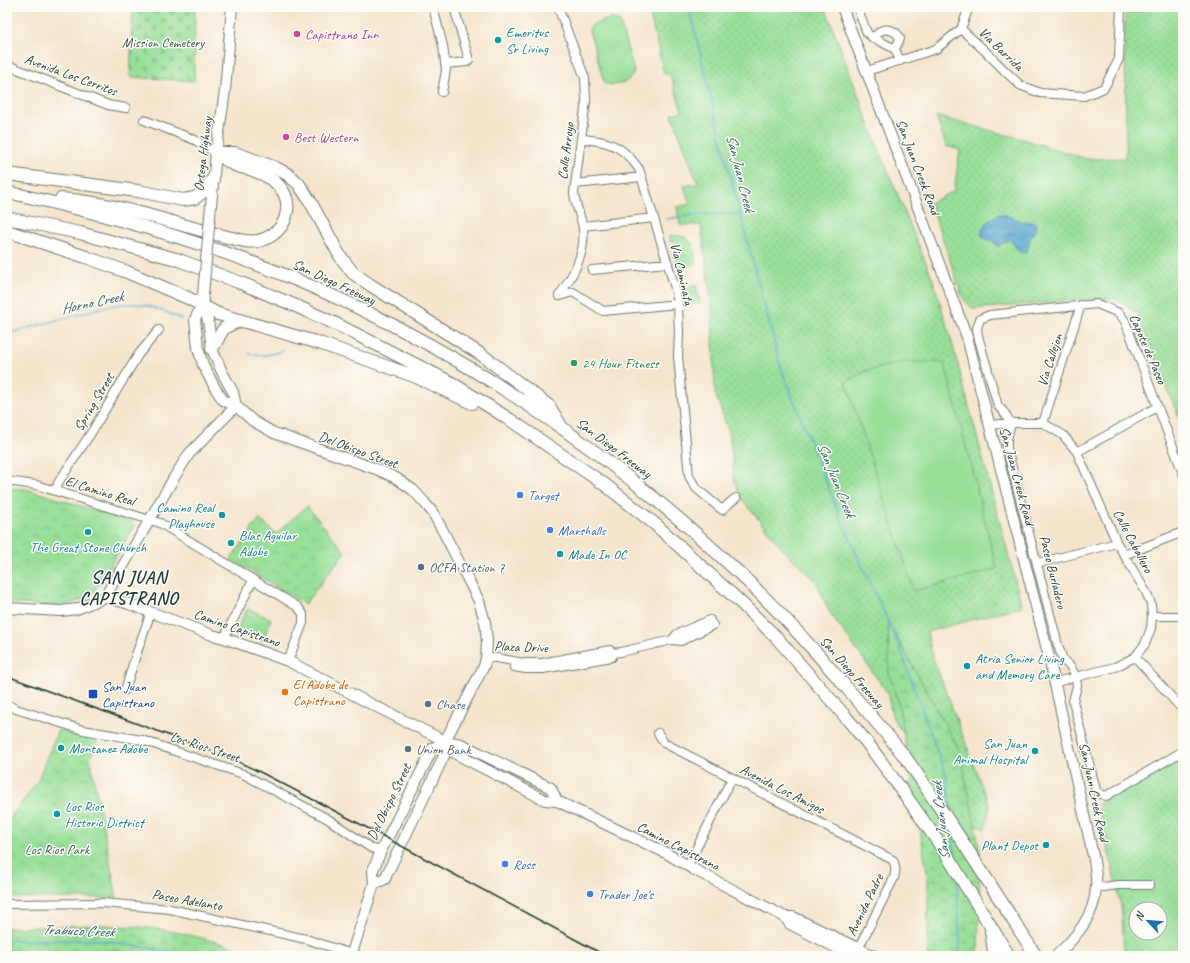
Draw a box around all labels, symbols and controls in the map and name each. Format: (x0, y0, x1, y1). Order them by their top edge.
place label: Emeritus Sr Living (506, 24, 549, 57)
street label: Via Barrida (975, 24, 1028, 75)
place label: Capistrano Inn (305, 26, 379, 43)
marker: Capistrano Inn (292, 29, 302, 39)
park label: Mission Cemetery (122, 34, 205, 51)
marker: Emeritus Sr Living (493, 35, 503, 45)
street label: Avenida Los Cerritos (22, 50, 121, 100)
street label: Ortega Highway (190, 115, 216, 192)
street label: San Juan Creek Road (892, 117, 945, 219)
street label: Calle Arroyo (554, 121, 578, 180)
place label: Best Western (294, 129, 359, 146)
marker: Best Western (281, 132, 291, 142)
water label: San Juan Creek (721, 133, 759, 216)
street label: Via Caminata (667, 241, 698, 308)
street label: San Diego Freeway (290, 255, 379, 309)
water label: Horno Creek (59, 287, 127, 319)
street label: Capote de Paseo (1126, 311, 1171, 388)
street label: Via Callejon (1034, 331, 1067, 388)
place label: 24 Hour Fitness (582, 355, 660, 372)
marker: 24 Hour Fitness (569, 358, 579, 368)
street label: Spring Street (70, 369, 119, 434)
street label: San Diego Freeway (573, 414, 656, 482)
street label: San Juan Creek Road (996, 425, 1039, 529)
street label: Del Obispo Street (316, 428, 401, 473)
water label: San Juan Creek (812, 440, 860, 522)
street label: El Camino Real (63, 472, 139, 510)
place label: Target (528, 487, 561, 504)
marker: Target (515, 490, 525, 500)
place label: Camino Real Playhouse (156, 499, 217, 532)
street label: Calle Caballero (1109, 506, 1157, 577)
marker: Camino Real Playhouse (217, 510, 227, 520)
place label: Marshalls (558, 522, 607, 539)
marker: Marshalls (545, 525, 555, 535)
marker: The Great Stone Church (83, 527, 93, 537)
place label: Blas Aguilar Adobe (239, 527, 297, 560)
street label: Paseo Burladero (1036, 533, 1071, 612)
marker: Blas Aguilar Adobe (226, 538, 236, 548)
place label: The Great Stone Church (30, 539, 147, 556)
place label: Made In OC (568, 546, 628, 563)
marker: Made In OC (555, 549, 565, 559)
place label: OCFA Station 7 (429, 559, 505, 576)
marker: OCFA Station 7 (416, 562, 426, 572)
district label: SAN JUAN CAPISTRANO (80, 566, 180, 609)
street label: Camino Capistrano (192, 605, 283, 651)
street label: San Diego Freeway (816, 633, 889, 712)
street label: Plaza Drive (494, 638, 549, 656)
place label: Atria Senior Living and Memory Care (975, 650, 1065, 683)
marker: Atria Senior Living and Memory Care (962, 661, 972, 671)
place label: El Adobe de Capistrano (293, 676, 349, 709)
place label: San Juan Capistrano (102, 678, 155, 711)
marker: El Adobe de Capistrano (280, 687, 290, 697)
marker: San Juan Capistrano (87, 688, 99, 700)
place label: Chase (436, 696, 466, 713)
marker: Chase (423, 699, 433, 709)
street label: Los Rios Street (168, 728, 243, 767)
place label: San Juan Animal Hospital (953, 735, 1030, 768)
place label: Montanez Adobe (69, 740, 149, 757)
place label: Union Bank (416, 741, 473, 758)
street label: San Juan Creek Road (1075, 741, 1113, 845)
marker: Montanez Adobe (56, 743, 66, 753)
marker: Union Bank (403, 744, 413, 754)
marker: San Juan Animal Hospital (1030, 746, 1040, 756)
street label: Del Obispo Street (363, 760, 415, 843)
street label: Avenida Los Amigos (737, 761, 828, 818)
water label: San Juan Creek (927, 778, 955, 861)
place label: Los Rios Historic District (65, 798, 146, 831)
marker: Los Rios Historic District (52, 809, 62, 819)
street label: Camino Capistrano (634, 818, 723, 874)
place label: Plant Depot (981, 837, 1039, 854)
marker: Plant Depot (1041, 840, 1051, 850)
park label: Los Rios Park (25, 841, 91, 858)
place label: Ross (513, 856, 536, 873)
marker: Ross (500, 859, 510, 869)
street label: Avenida Padre (843, 870, 888, 939)
street label: Paseo Adelanto (151, 885, 224, 915)
place label: Trader Joe's (598, 886, 654, 903)
marker: Trader Joe's (585, 889, 595, 899)
north arrow (1128, 901, 1168, 941)
text: N (1131, 909, 1148, 923)
water label: Trabuco Creek (42, 920, 117, 942)

